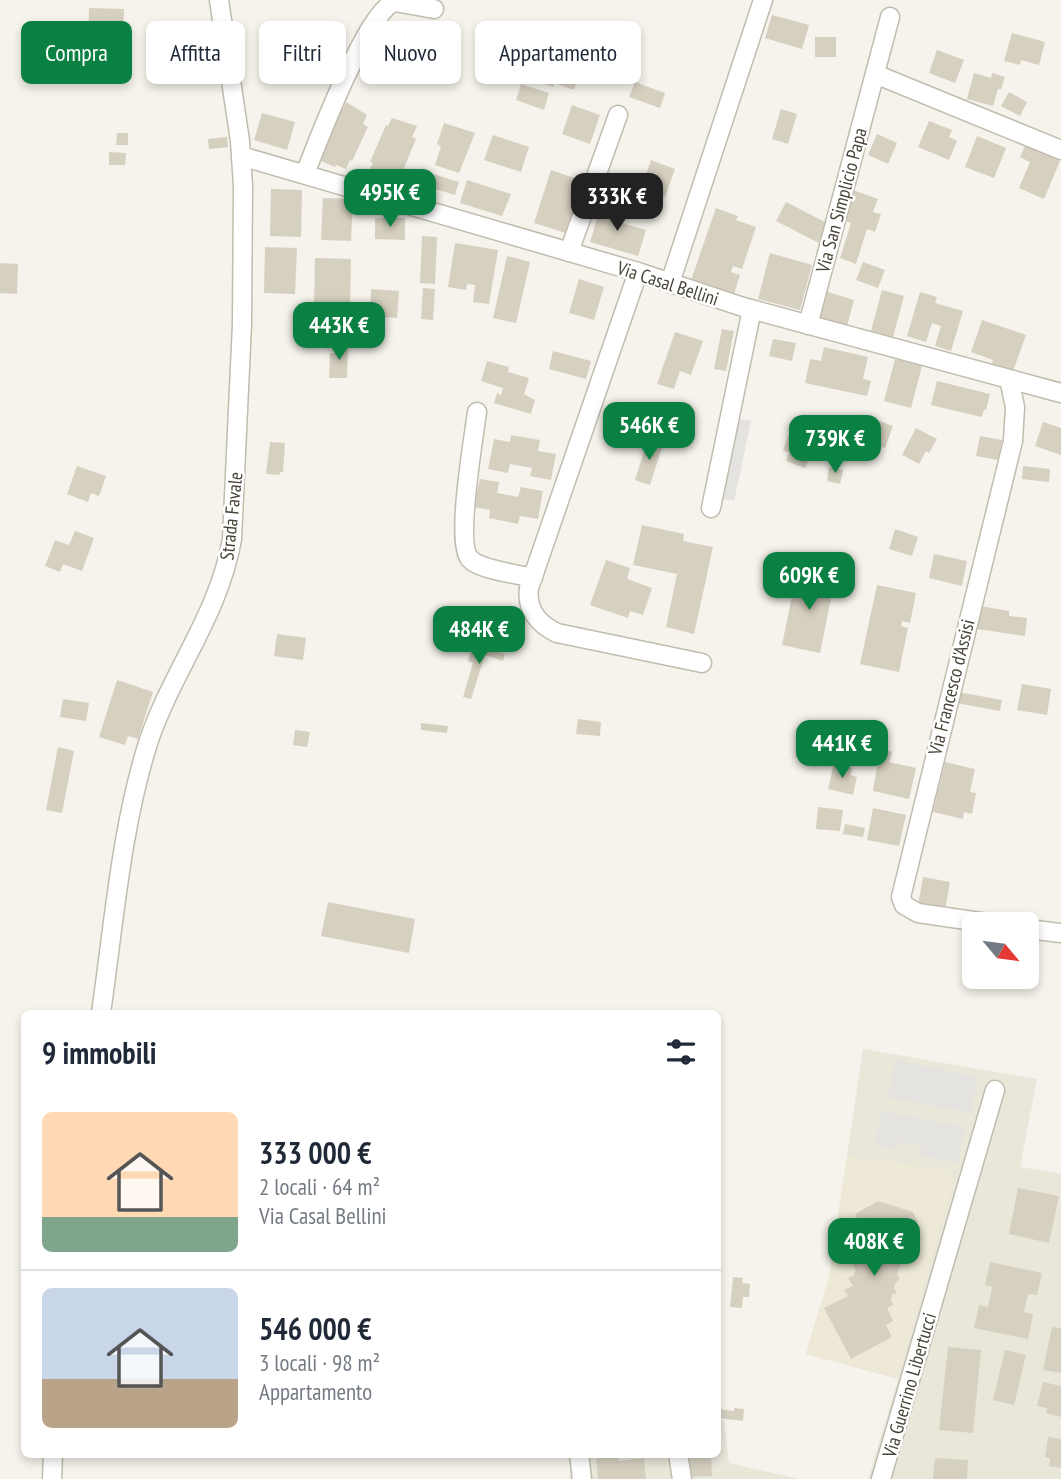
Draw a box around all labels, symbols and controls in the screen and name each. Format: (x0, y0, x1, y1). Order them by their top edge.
chip: Compra (21, 21, 132, 84)
chip: Affitta (146, 21, 245, 84)
chip: Filtri (259, 21, 346, 84)
chip: Nuovo (360, 21, 461, 84)
chip: Appartamento (475, 21, 641, 84)
street label: Via San Simplicio Papa (810, 125, 872, 276)
pin: 495K € (333, 170, 447, 229)
pin: 333K € (560, 174, 674, 233)
text: 495K € (360, 177, 420, 206)
text: 333K € (587, 181, 647, 210)
street label: Via Casal Bellini (613, 255, 722, 311)
pin: 443K € (282, 302, 396, 362)
text: 443K € (309, 310, 369, 339)
pin: 546K € (592, 402, 706, 462)
text: 546K € (619, 410, 679, 439)
pin: 739K € (778, 416, 892, 475)
text: 739K € (805, 423, 865, 452)
street label: Strada Favale (214, 470, 248, 561)
pin: 609K € (752, 552, 866, 612)
text: 609K € (779, 560, 839, 589)
pin: 484K € (422, 606, 536, 666)
text: 484K € (449, 614, 509, 643)
street label: Via Francesco d'Assisi (922, 617, 979, 758)
pin: 441K € (785, 720, 899, 780)
text: 441K € (812, 728, 872, 757)
north arrow (962, 912, 1040, 989)
map controls (962, 912, 1039, 989)
text: 9 immobili (42, 1033, 156, 1072)
icon: filters (662, 1033, 700, 1071)
text: 333 000 € (259, 1133, 372, 1172)
icon: home (98, 1140, 182, 1224)
text: 2 locali · 64 m² (259, 1172, 380, 1201)
text: Via Casal Bellini (259, 1201, 387, 1230)
pin: 408K € (817, 1218, 931, 1278)
text: 408K € (844, 1226, 904, 1255)
text: 546 000 € (259, 1309, 372, 1348)
street label: Via Guerrino Libertucci (877, 1310, 941, 1461)
icon: home (98, 1316, 182, 1400)
text: 3 locali · 98 m² (259, 1348, 380, 1377)
text: Appartamento (259, 1377, 372, 1406)

